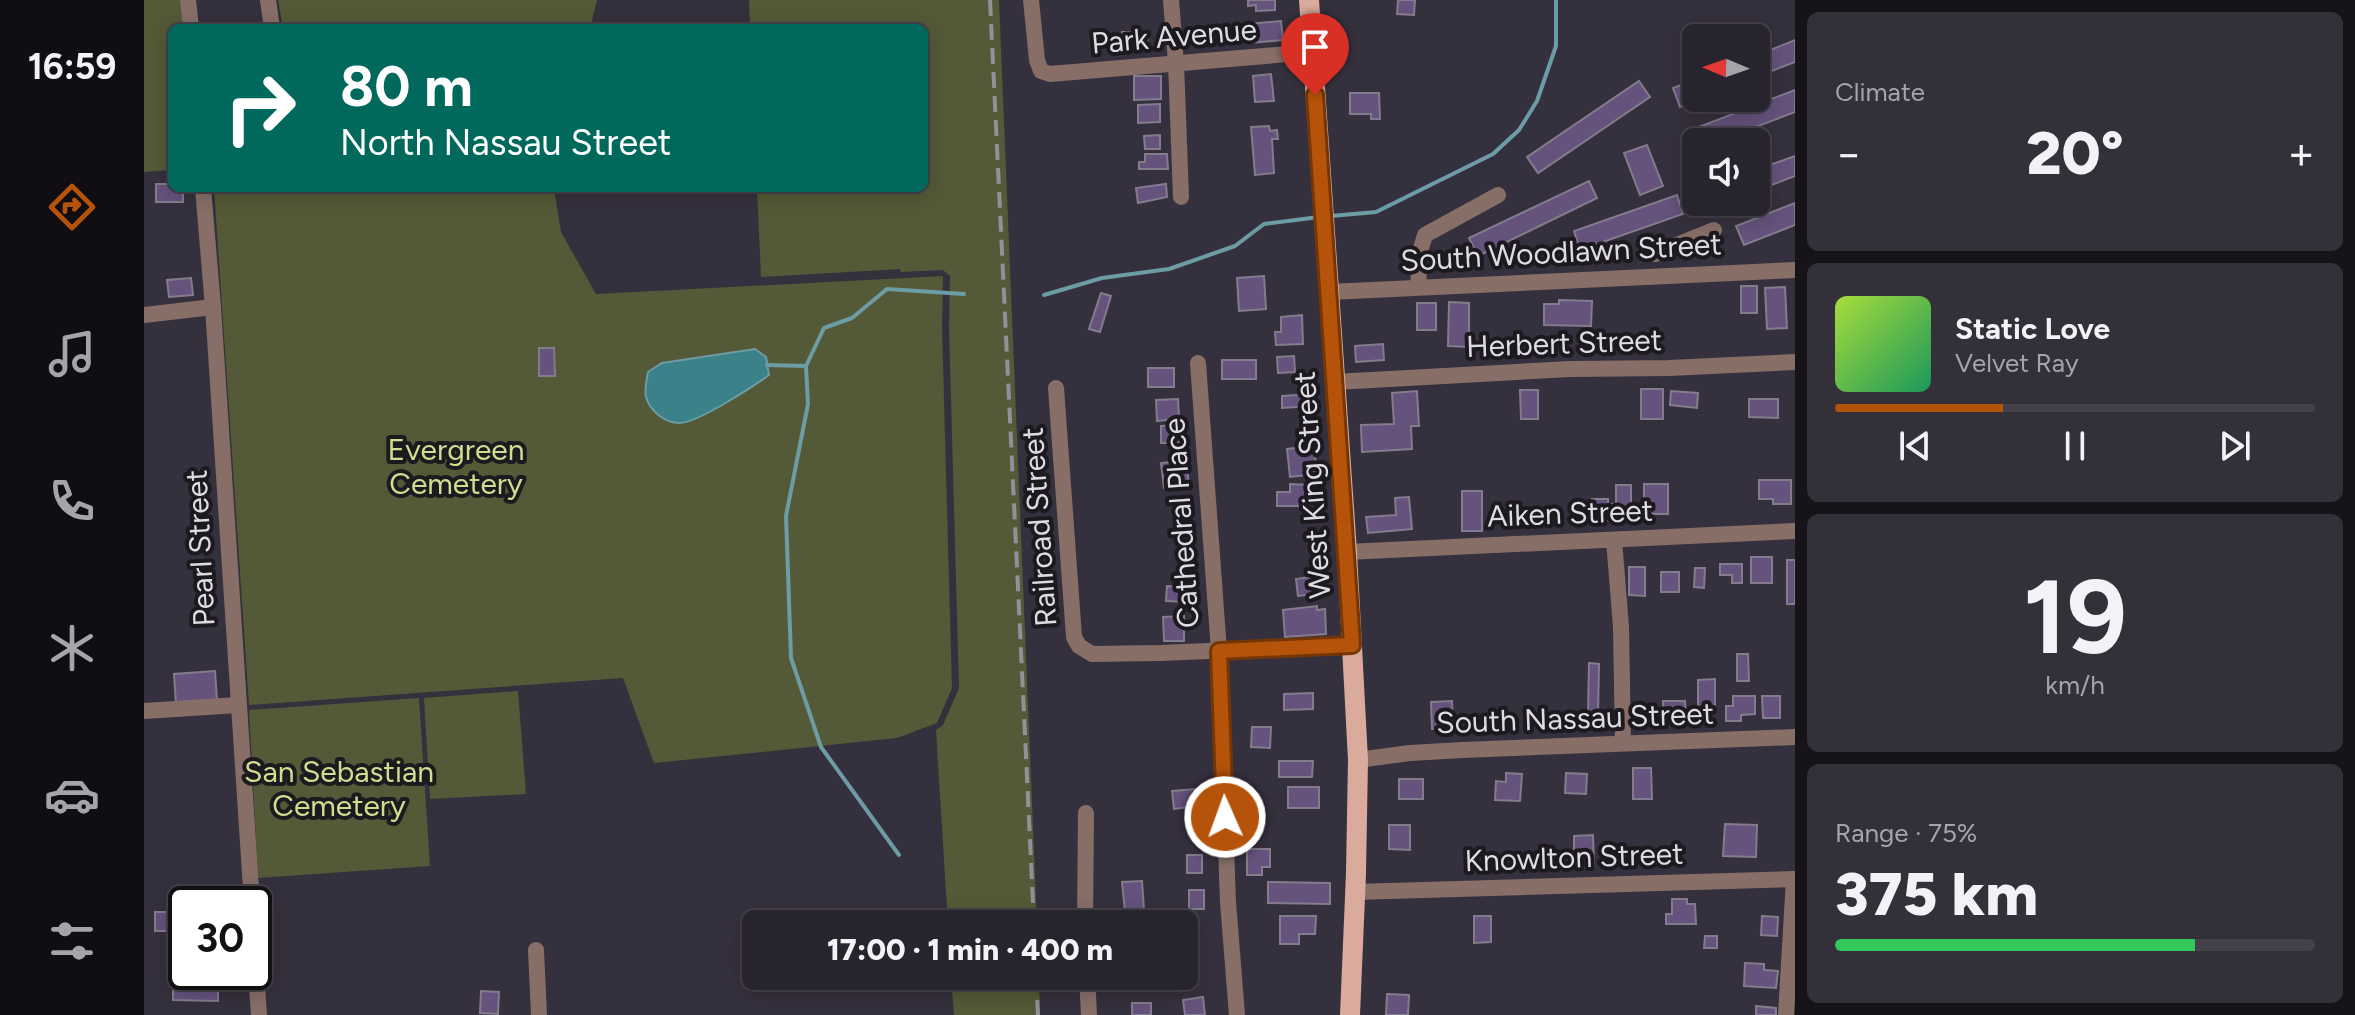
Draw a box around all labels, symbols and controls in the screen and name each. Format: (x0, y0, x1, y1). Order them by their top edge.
street label: Park Avenue (1090, 10, 1258, 62)
pin (1281, 13, 1349, 95)
north arrow (1682, 24, 1770, 112)
map controls (1682, 24, 1770, 216)
icon: arrive (1293, 25, 1337, 69)
text: 16:59 (28, 45, 116, 88)
text: 80 m (340, 53, 473, 120)
icon: right (208, 56, 312, 160)
text: Climate (1835, 76, 1925, 108)
text: 20° (2026, 117, 2124, 189)
text: North Nassau Street (340, 121, 671, 164)
text: − (1835, 127, 1862, 180)
text: + (2288, 127, 2315, 180)
button: sound (1682, 128, 1770, 216)
icon: directions (44, 179, 100, 235)
street label: South Woodlawn Street (1400, 225, 1722, 279)
text: Static Love (1955, 310, 2110, 347)
street label: Herbert Street (1465, 321, 1663, 365)
icon: music (44, 326, 100, 382)
text: Velvet Ray (1955, 347, 2079, 379)
street label: West King Street (1286, 370, 1338, 600)
street label: Cathedral Place (1155, 417, 1207, 629)
icon: previous (1893, 424, 1937, 468)
icon: pause (2053, 424, 2097, 468)
icon: next (2213, 424, 2257, 468)
street label: Railroad Street (1014, 426, 1064, 628)
park label: Evergreen Cemetery (388, 431, 524, 502)
street label: Pearl Street (177, 469, 223, 627)
icon: phone (44, 473, 100, 529)
street label: Aiken Street (1486, 492, 1654, 534)
text: 19 (2023, 554, 2127, 679)
icon: climate (44, 620, 100, 676)
text: km/h (2045, 669, 2105, 701)
street label: South Nassau Street (1435, 695, 1715, 741)
park label: San Sebastian Cemetery (244, 753, 434, 824)
icon: car (44, 767, 100, 823)
position arrow (1183, 775, 1267, 859)
text: Range · 75% (1835, 817, 1977, 849)
street label: Knowlton Street (1464, 835, 1684, 879)
text: 375 km (1835, 858, 2038, 930)
speed limit sign: 30 (168, 886, 272, 990)
icon: filters (44, 913, 100, 969)
text: 17:00 · 1 min · 400 m (827, 931, 1113, 968)

